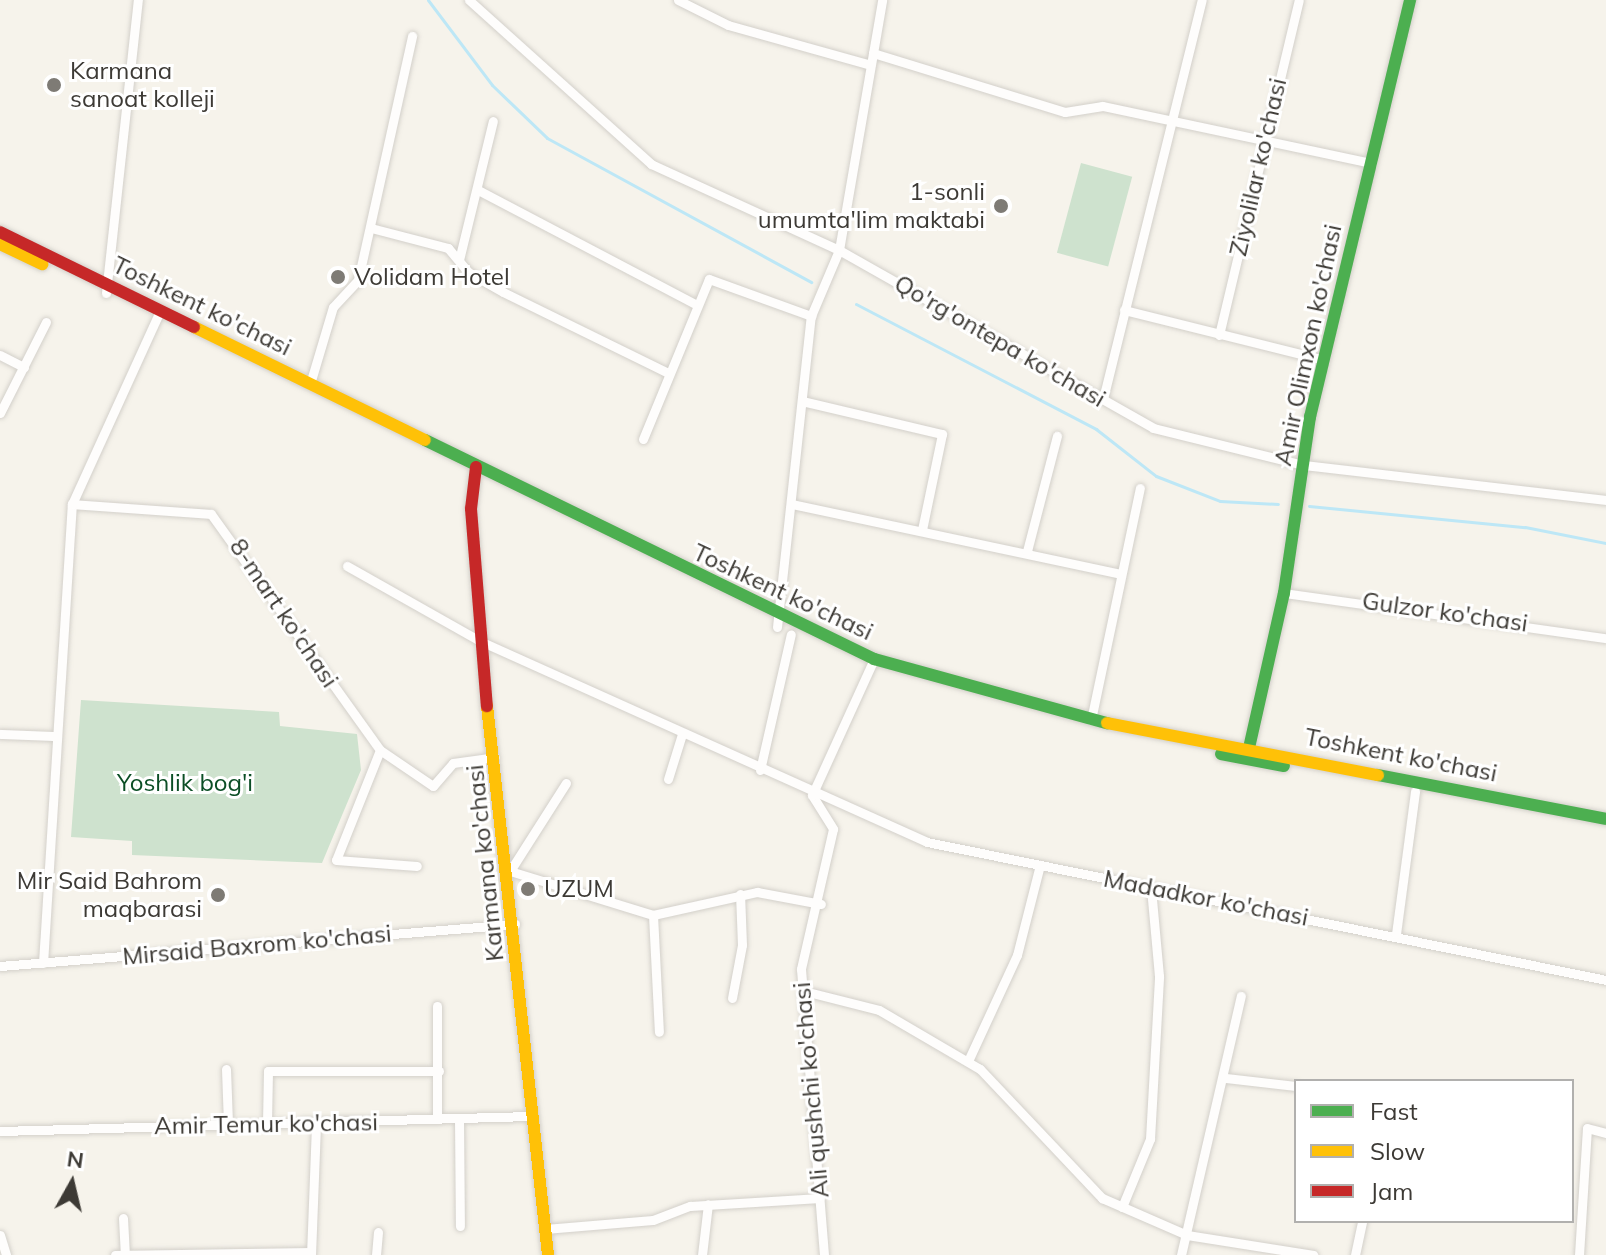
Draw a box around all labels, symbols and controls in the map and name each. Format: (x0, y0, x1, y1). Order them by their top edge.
place label: Karmana sanoat kolleji (70, 57, 215, 113)
street label: Ziyolilar ko'chasi (1224, 75, 1292, 259)
marker: Karmana sanoat kolleji (45, 76, 63, 94)
place label: 1-sonli umumta'lim maktabi (758, 178, 985, 234)
marker: 1-sonli umumta'lim maktabi (992, 197, 1010, 215)
street label: Amir Olimxon ko'chasi (1268, 222, 1348, 468)
street label: Toshkent ko'chasi (108, 250, 296, 362)
place label: Volidam Hotel (354, 263, 510, 291)
marker: Volidam Hotel (329, 268, 347, 286)
street label: Qo'rg'ontepa ko'chasi (889, 269, 1111, 413)
street label: 8-mart ko'chasi (224, 533, 344, 693)
street label: Toshkent ko'chasi (688, 538, 878, 646)
street label: Gulzor ko'chasi (1360, 586, 1530, 638)
street label: Toshkent ko'chasi (1302, 722, 1500, 788)
street label: Karmana ko'chasi (460, 763, 510, 963)
park label: Yoshlik bog'i (117, 769, 253, 797)
street label: Madadkor ko'chasi (1101, 864, 1311, 932)
place label: Mir Said Bahrom maqbarasi (17, 867, 202, 923)
place label: UZUM (544, 875, 614, 903)
marker: UZUM (519, 880, 537, 898)
marker: Mir Said Bahrom maqbarasi (209, 886, 227, 904)
street label: Mirsaid Baxrom ko'chasi (121, 919, 393, 971)
street label: Ali qushchi ko'chasi (787, 981, 835, 1199)
legend (1294, 1079, 1574, 1223)
text: Fast (1370, 1096, 1418, 1126)
street label: Amir Temur ko'chasi (154, 1108, 378, 1140)
text: Slow (1370, 1136, 1425, 1166)
north arrow (32, 1143, 112, 1223)
text: N (65, 1144, 86, 1174)
text: Jam (1370, 1176, 1413, 1206)

